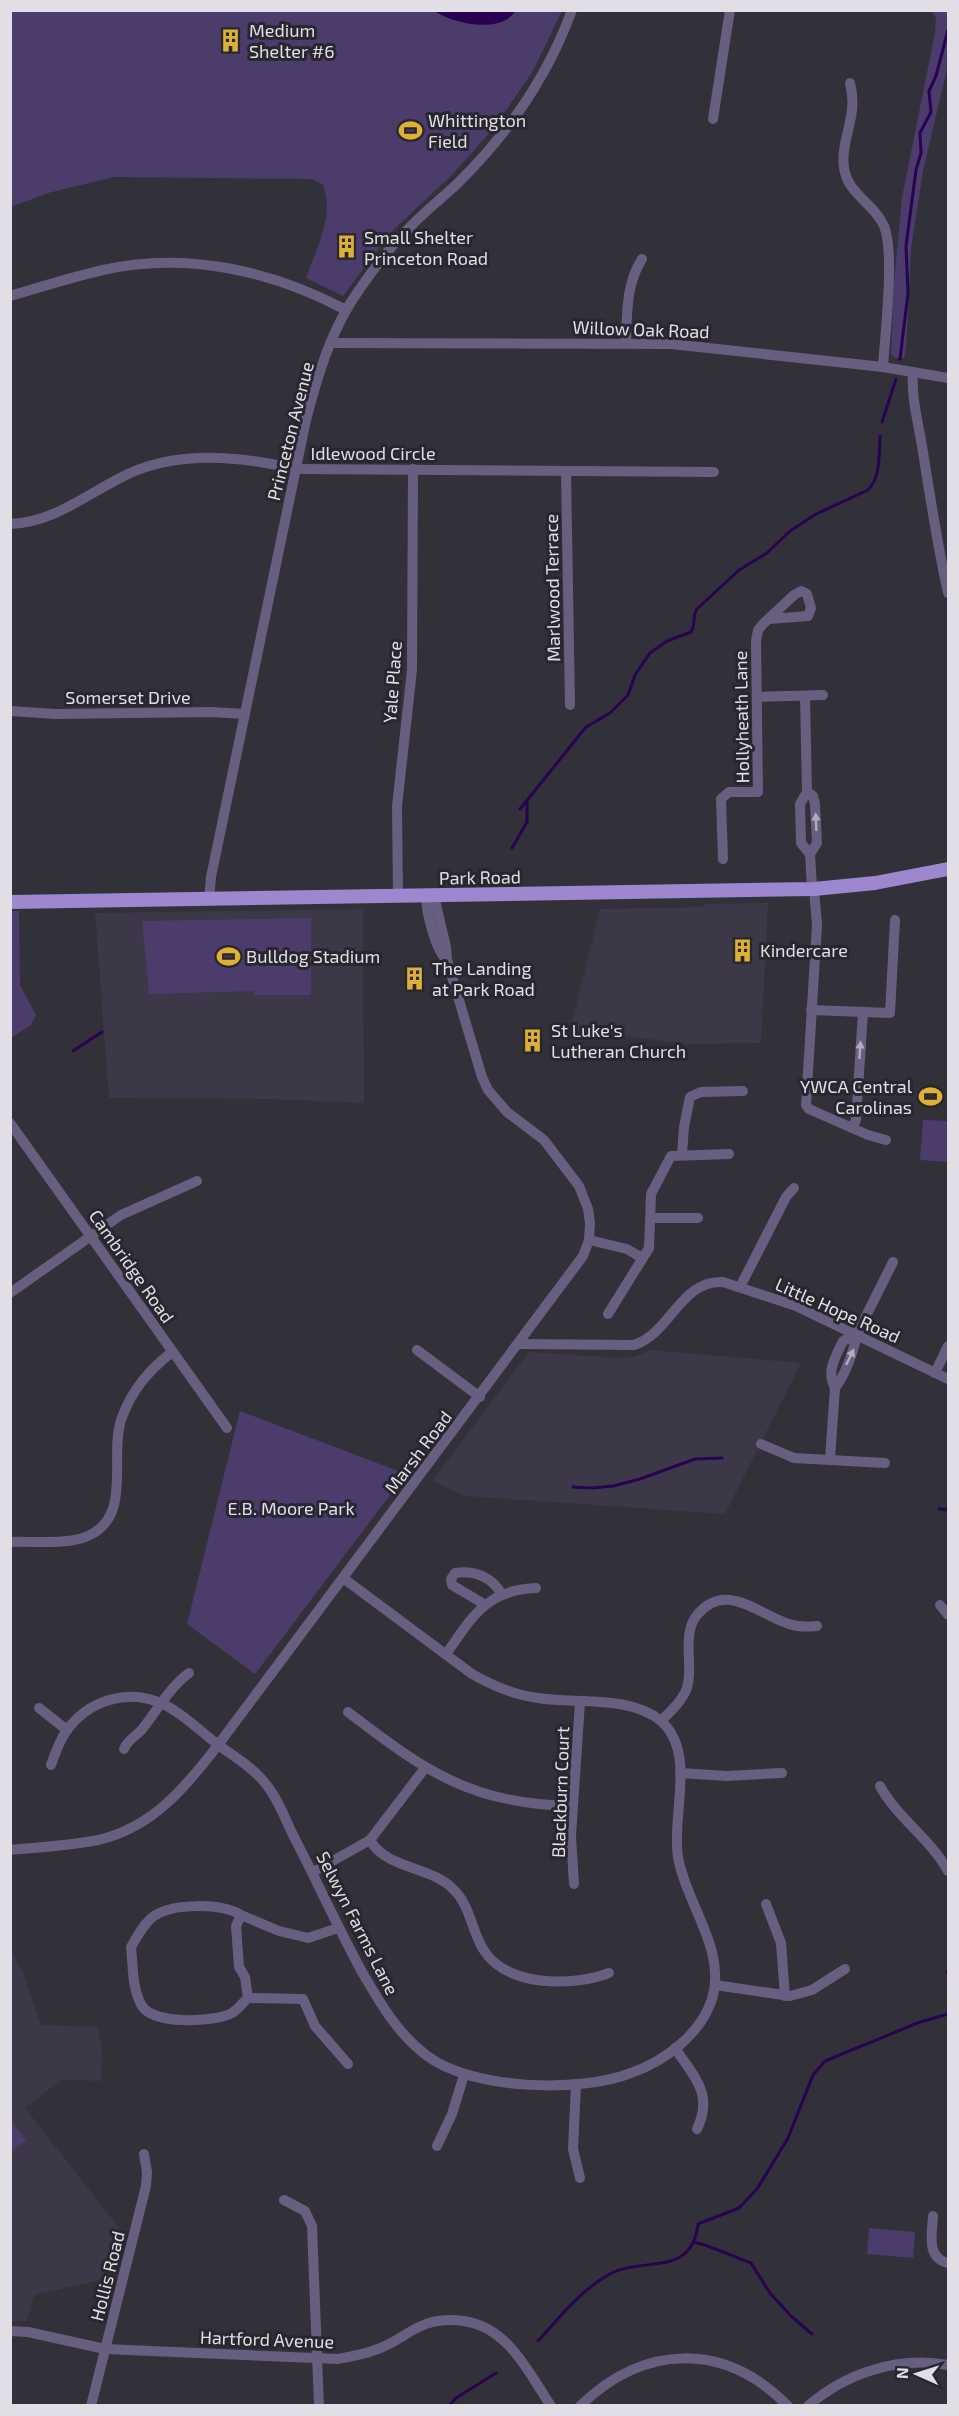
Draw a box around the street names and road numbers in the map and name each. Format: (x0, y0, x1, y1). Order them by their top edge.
street label: Willow Oak Road (572, 316, 710, 342)
street label: Princeton Avenue (262, 359, 318, 503)
street label: Idlewood Circle (310, 442, 436, 464)
street label: Marlwood Terrace (540, 514, 564, 662)
street label: Yale Place (378, 640, 406, 724)
street label: Hollyheath Lane (729, 650, 753, 784)
street label: Somerset Drive (65, 686, 191, 708)
street label: Park Road (439, 865, 521, 889)
street label: Cambridge Road (85, 1205, 179, 1327)
street label: Little Hope Road (772, 1273, 904, 1347)
street label: Marsh Road (380, 1406, 456, 1498)
street label: Blackburn Court (547, 1726, 573, 1858)
street label: Selwyn Farms Lane (312, 1847, 404, 1999)
street label: Hollis Road (85, 2229, 129, 2323)
street label: Hartford Avenue (200, 2326, 334, 2352)

